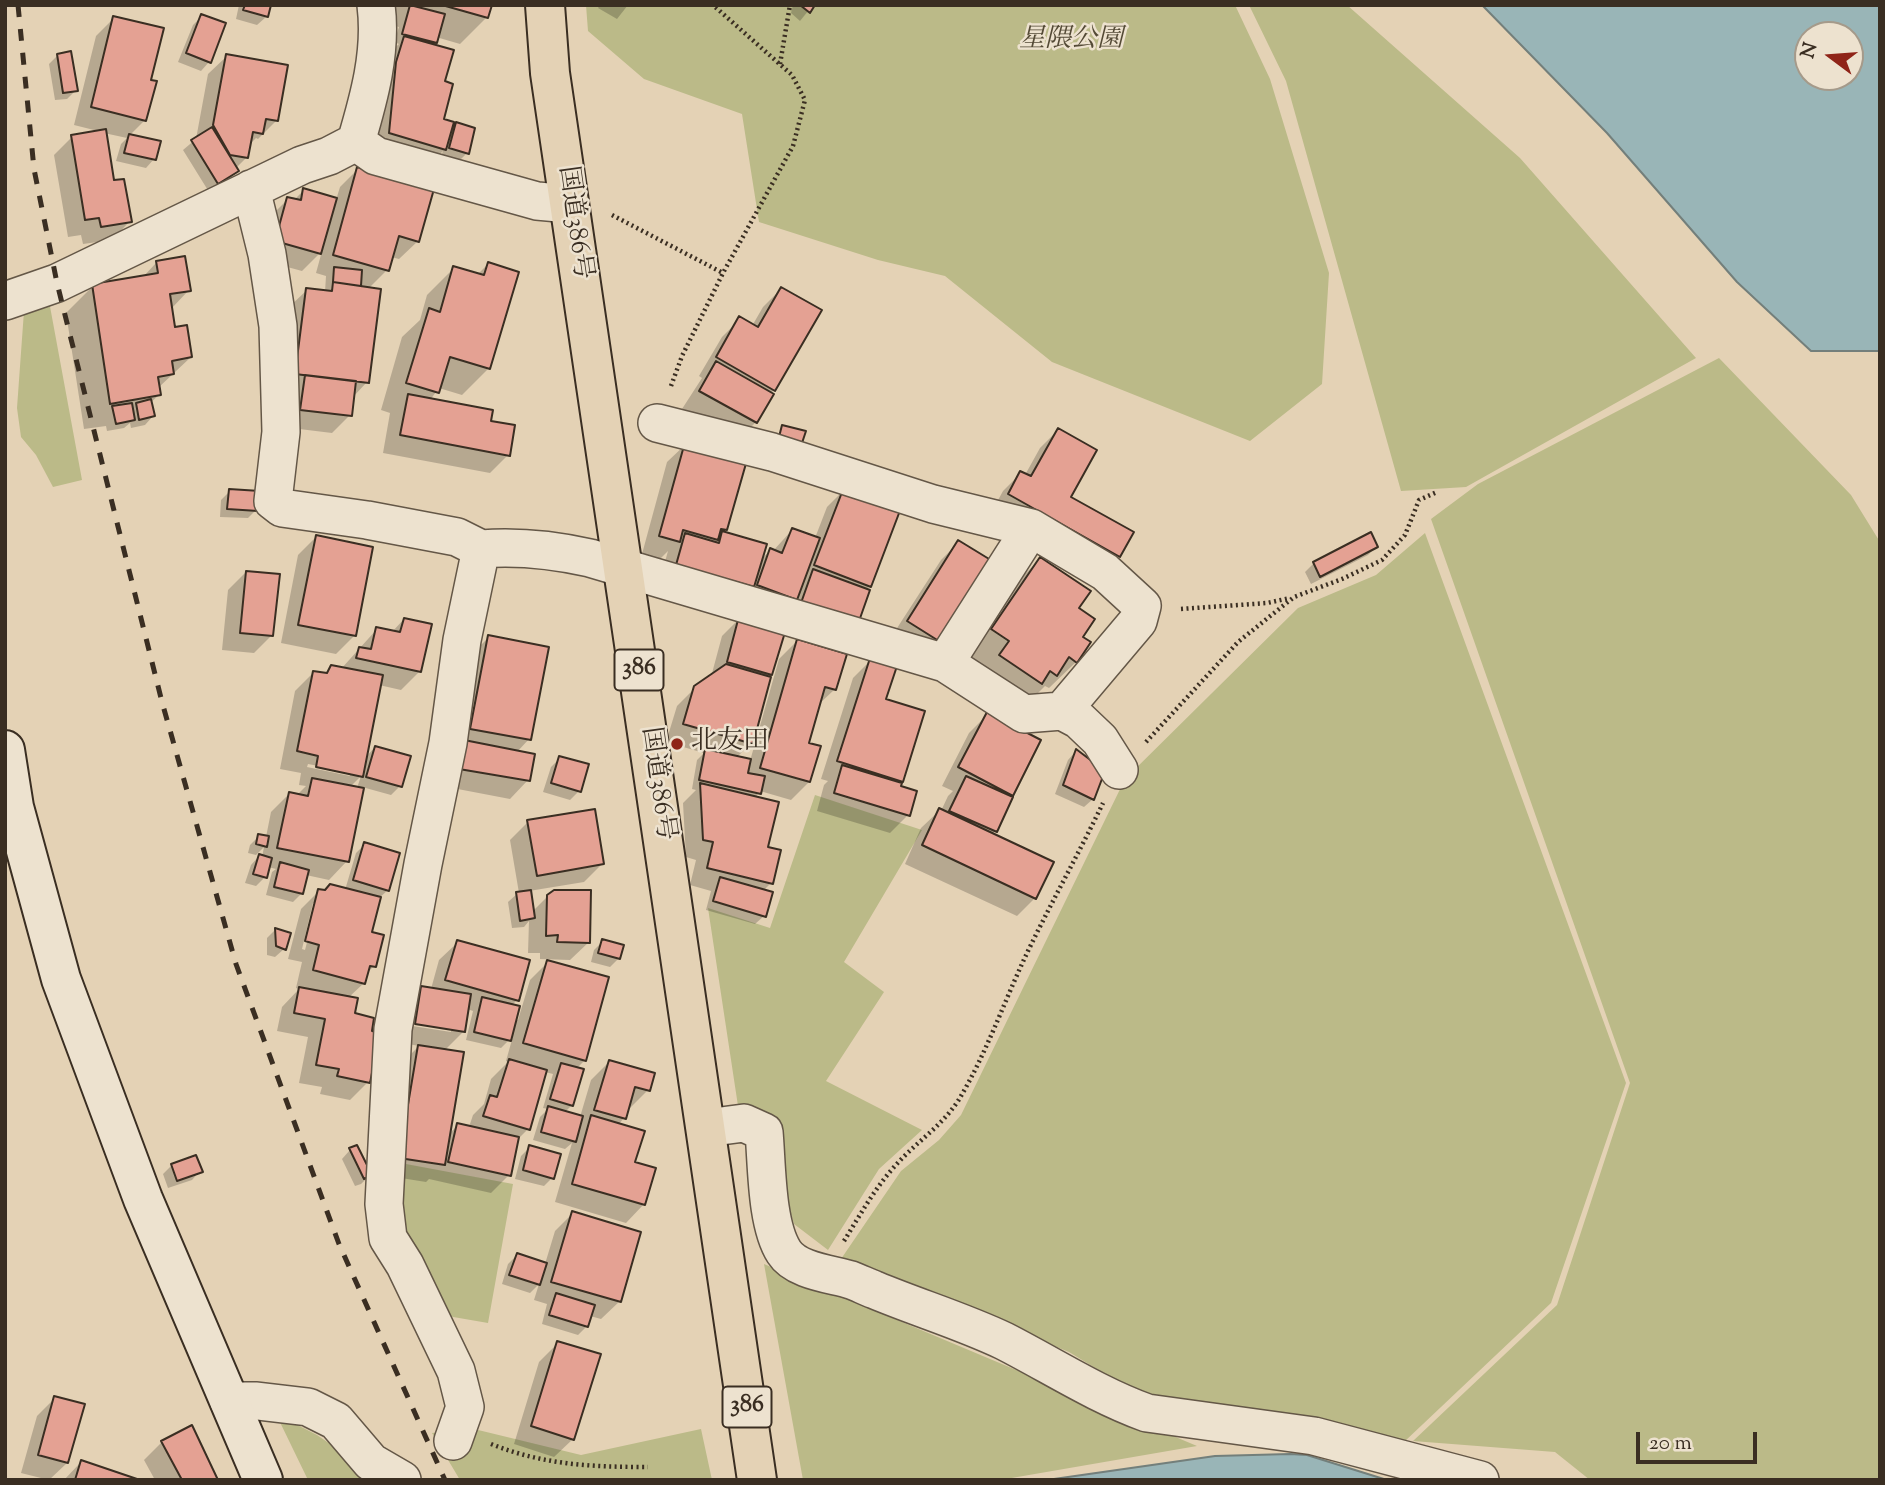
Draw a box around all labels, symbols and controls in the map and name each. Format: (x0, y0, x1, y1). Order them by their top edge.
north arrow (1794, 21, 1864, 91)
park label: 星隈公園 (1019, 26, 1123, 58)
text: N (1795, 40, 1825, 62)
street label: 国道386号 (550, 164, 596, 282)
road number: 386 (614, 650, 664, 690)
street label: 国道386号 (633, 725, 679, 843)
place label: 北友田 (691, 728, 769, 760)
marker: 北友田 (669, 736, 685, 752)
road number: 386 (722, 1386, 772, 1428)
scale bar (1640, 1418, 1761, 1462)
text: 20 m (1649, 1429, 1692, 1459)

